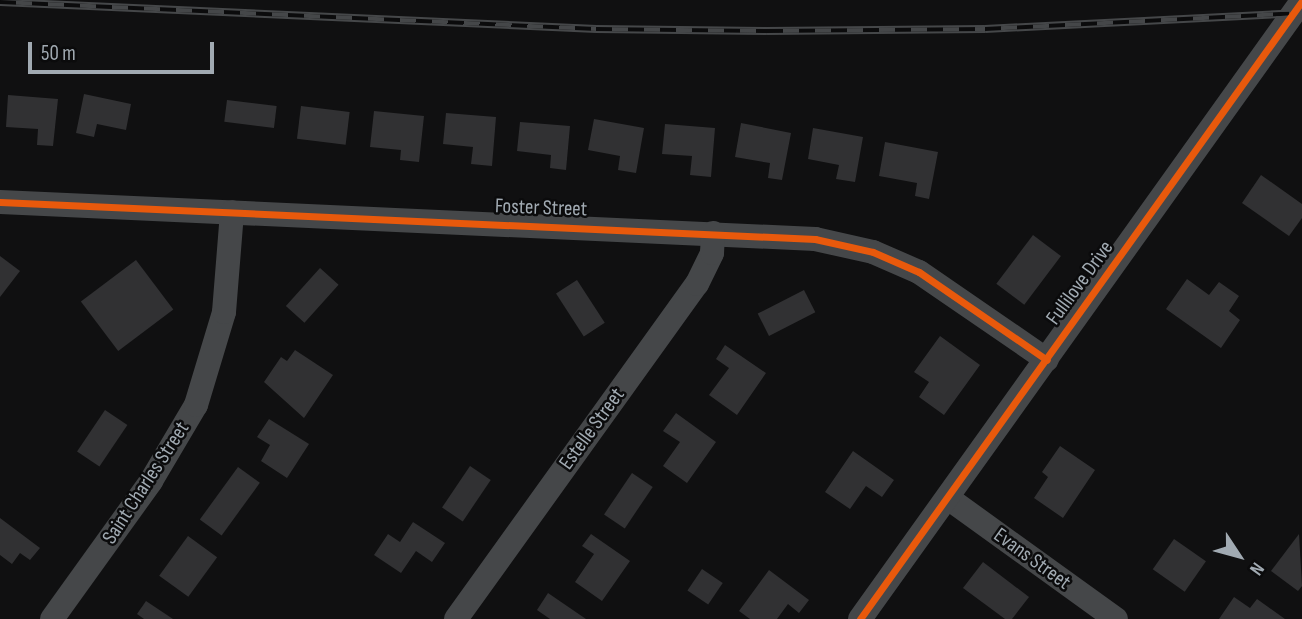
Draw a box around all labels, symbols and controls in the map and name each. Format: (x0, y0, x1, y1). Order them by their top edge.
scale bar (32, 28, 217, 72)
text: 50 m (41, 41, 76, 66)
street label: Foster Street (494, 194, 588, 222)
street label: Fullilove Drive (1041, 236, 1119, 330)
street label: Estelle Street (554, 383, 630, 475)
street label: Saint Charles Street (97, 417, 195, 549)
north arrow (1204, 521, 1274, 591)
street label: Evans Street (989, 523, 1075, 595)
text: N (1244, 558, 1269, 580)

